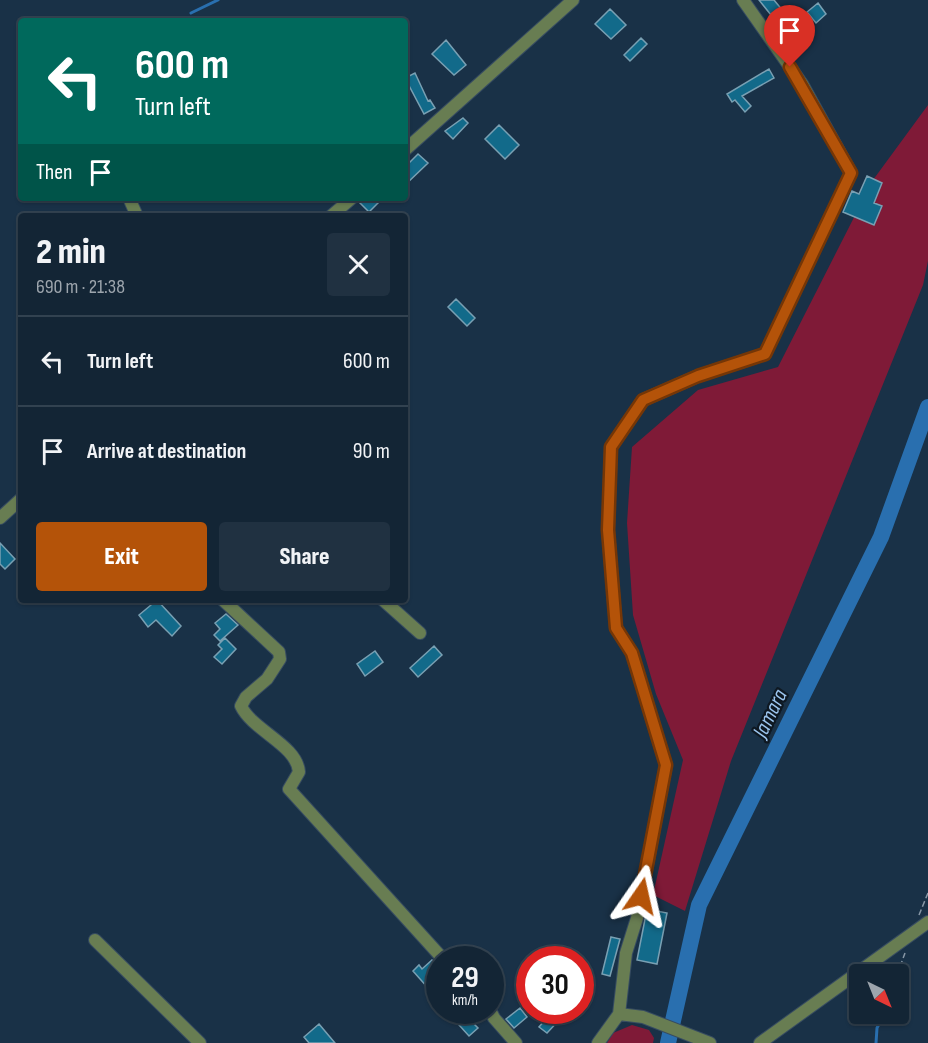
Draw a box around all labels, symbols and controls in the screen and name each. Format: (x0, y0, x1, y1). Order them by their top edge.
pin (764, 5, 815, 67)
icon: arrive (773, 14, 806, 47)
text: 600 m (135, 40, 229, 91)
icon: left (36, 42, 114, 120)
text: Turn left (135, 91, 211, 123)
icon: arrive (84, 156, 117, 189)
text: Then (36, 159, 72, 186)
text: 2 min (36, 231, 106, 274)
button: close (327, 233, 390, 296)
text: 690 m · 21:38 (36, 275, 125, 299)
icon: left (36, 345, 69, 378)
text: Turn left (87, 348, 153, 375)
text: 600 m (343, 348, 390, 375)
icon: arrive (36, 435, 69, 468)
text: Arrive at destination (87, 438, 246, 465)
text: 90 m (353, 438, 390, 465)
button: Exit (36, 522, 207, 591)
button: Share (219, 522, 390, 591)
water label: Jamara (746, 685, 794, 744)
position arrow (609, 864, 673, 928)
speed limit sign: 30 (516, 946, 594, 1024)
text: 29 (451, 960, 479, 996)
north arrow (849, 964, 909, 1024)
map controls (849, 964, 909, 1024)
text: km/h (452, 991, 478, 1010)

